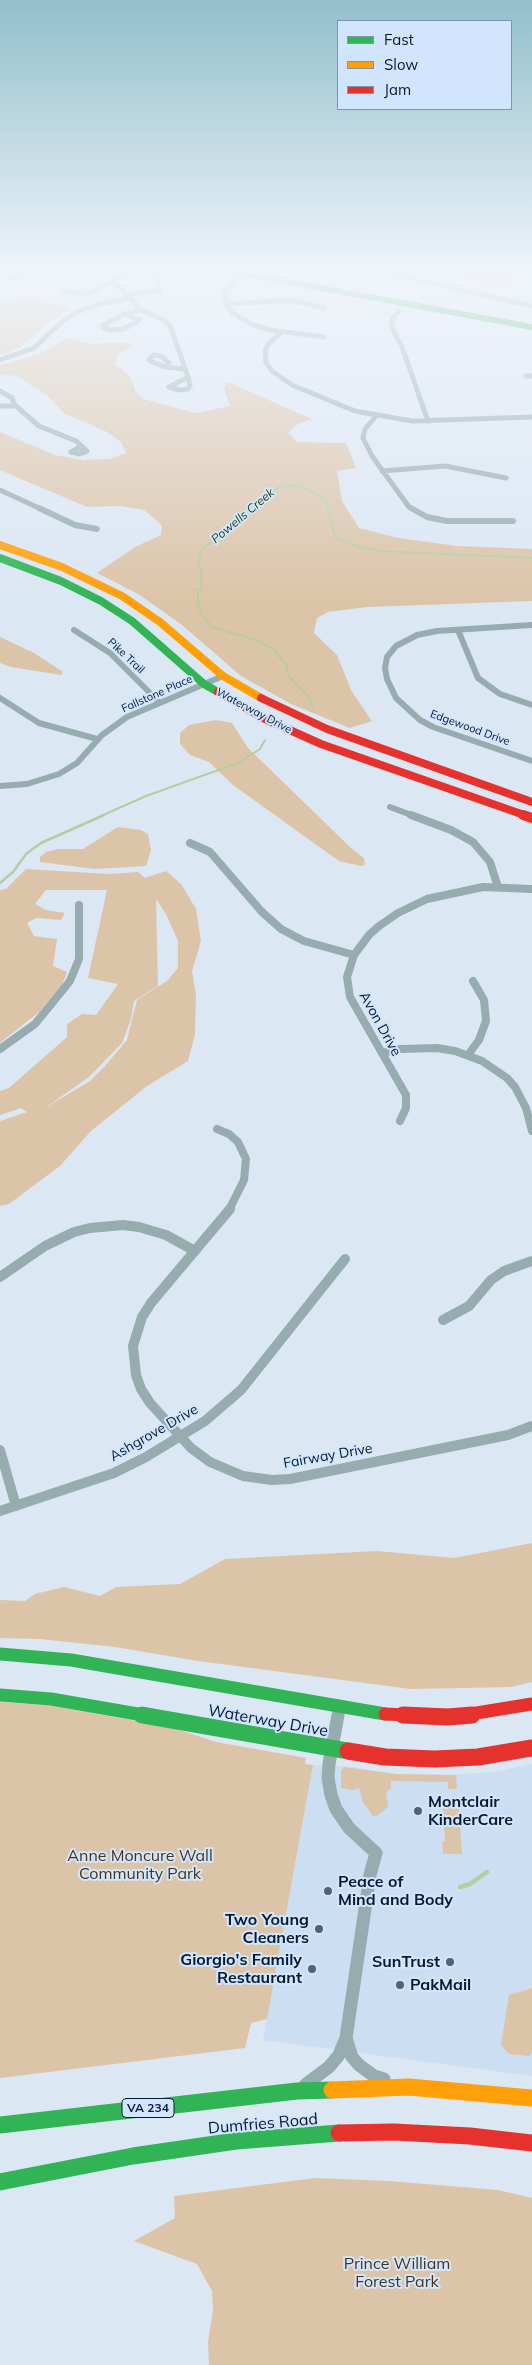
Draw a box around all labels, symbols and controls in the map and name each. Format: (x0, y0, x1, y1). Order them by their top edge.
legend (337, 20, 512, 110)
text: Fast (384, 30, 414, 49)
text: Slow (384, 55, 418, 74)
text: Jam (384, 80, 411, 99)
water label: Powells Creek (209, 486, 277, 546)
street label: Pike Trail (105, 636, 147, 676)
street label: Fallstone Place (119, 672, 195, 716)
street label: Waterway Drive (214, 686, 294, 736)
street label: Edgewood Drive (428, 707, 512, 749)
street label: Avon Drive (355, 989, 405, 1059)
street label: Ashgrove Drive (107, 1401, 201, 1465)
street label: Fairway Drive (282, 1440, 374, 1472)
street label: Waterway Drive (206, 1701, 330, 1741)
place label: Montclair KinderCare (428, 1792, 513, 1830)
marker: Montclair KinderCare (412, 1805, 424, 1817)
park label: Anne Moncure Wall Community Park (67, 1846, 213, 1884)
place label: Peace of Mind and Body (338, 1872, 453, 1910)
marker: Peace of Mind and Body (322, 1885, 334, 1897)
place label: Two Young Cleaners (225, 1910, 309, 1948)
marker: Two Young Cleaners (313, 1923, 325, 1935)
place label: Giorgio's Family Restaurant (180, 1950, 302, 1988)
place label: SunTrust (372, 1952, 440, 1972)
marker: SunTrust (444, 1956, 456, 1968)
marker: Giorgio's Family Restaurant (306, 1963, 318, 1975)
place label: PakMail (410, 1975, 471, 1995)
marker: PakMail (394, 1979, 406, 1991)
road number: VA 234 (122, 2098, 174, 2118)
street label: Dumfries Road (207, 2110, 319, 2138)
park label: Prince William Forest Park (344, 2254, 450, 2292)

